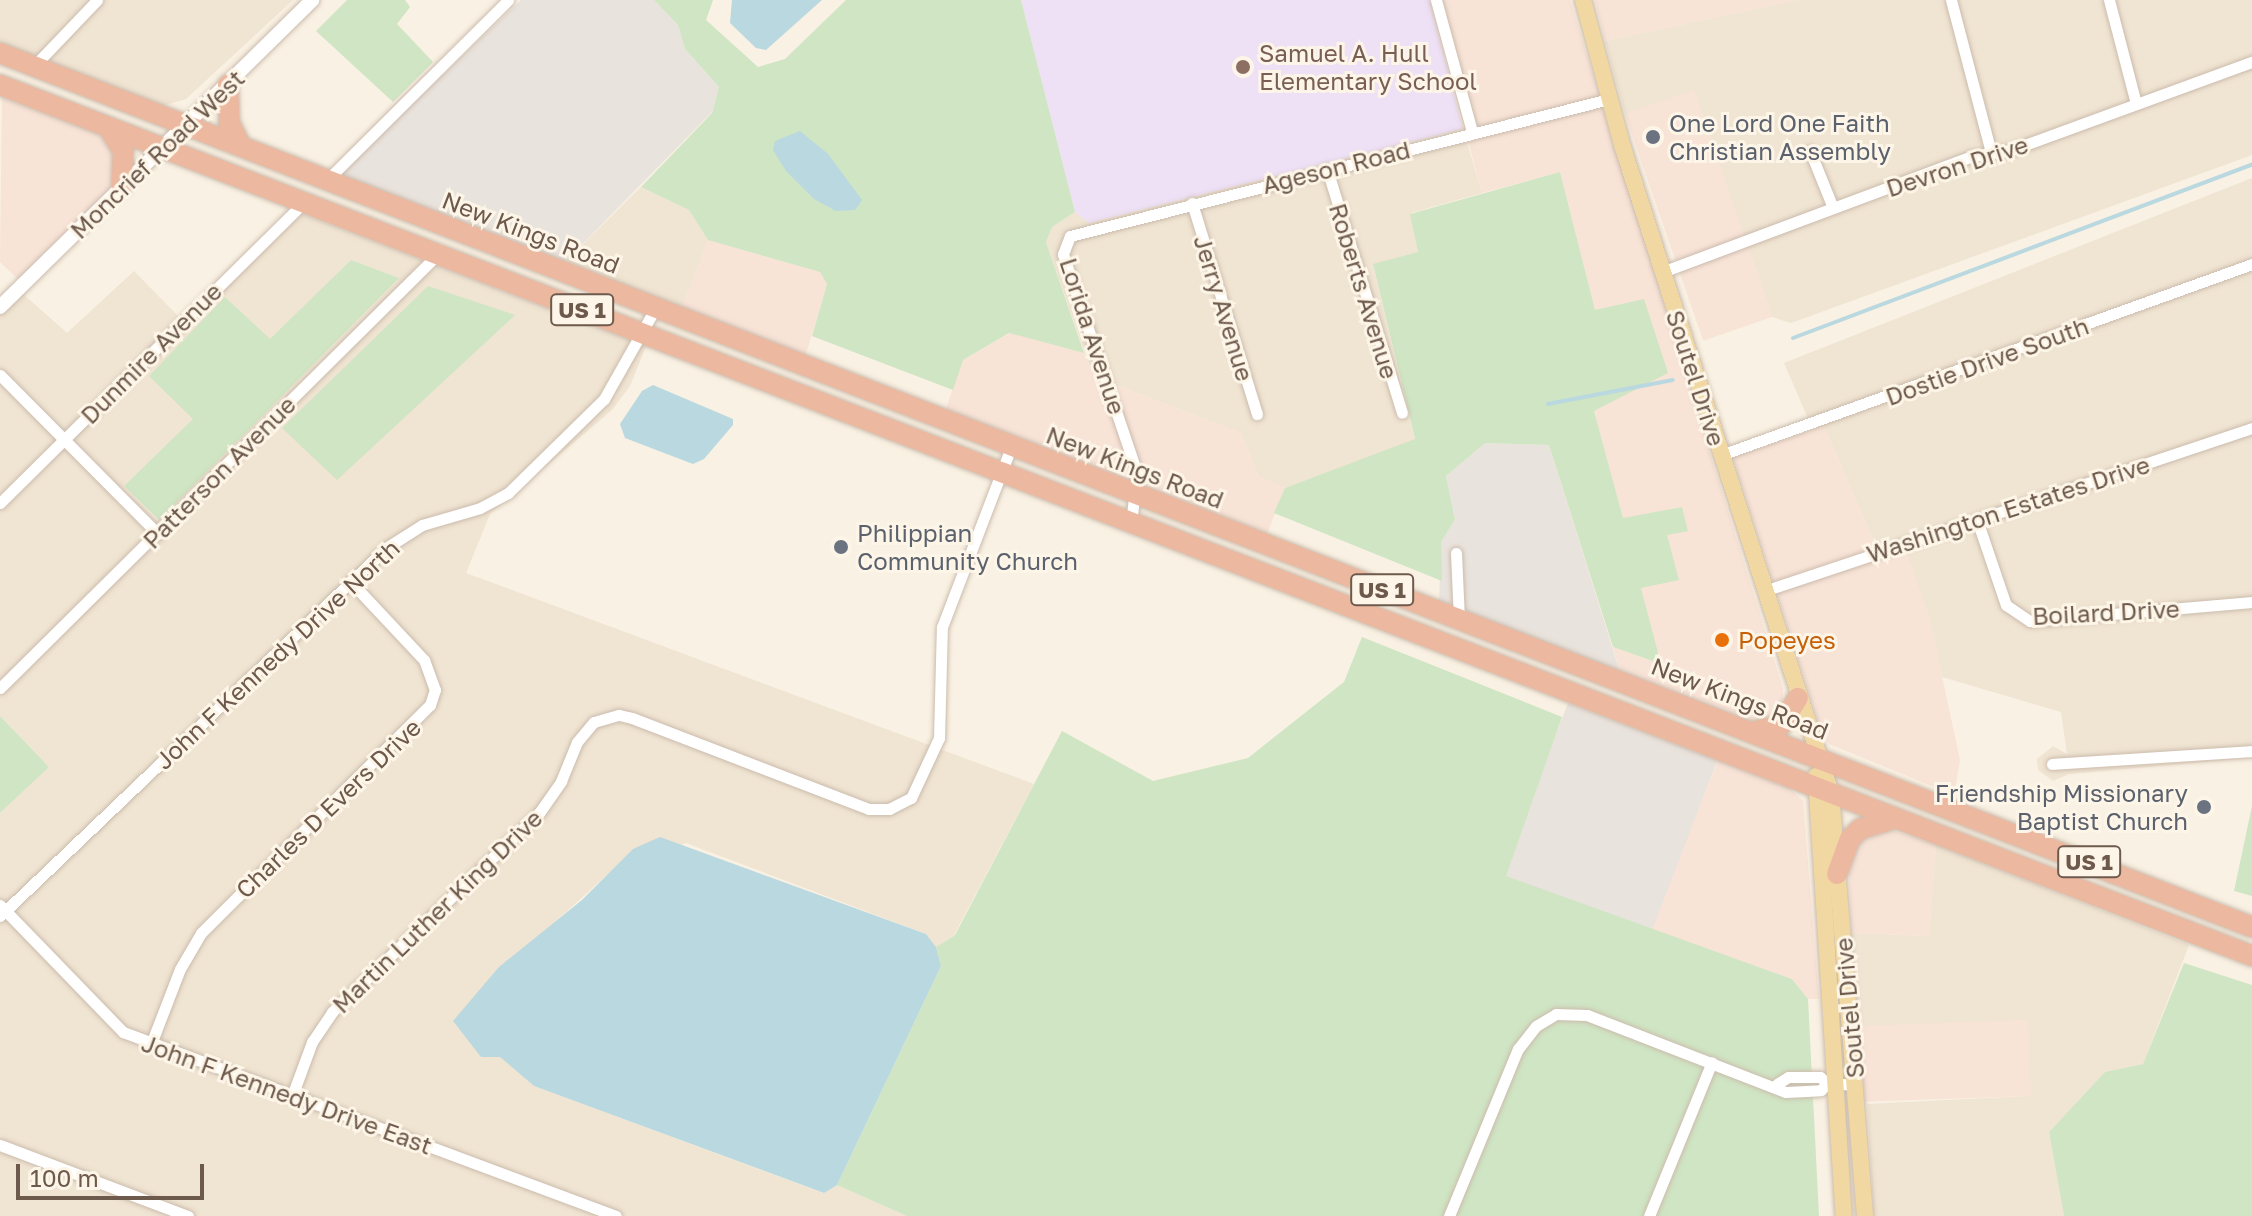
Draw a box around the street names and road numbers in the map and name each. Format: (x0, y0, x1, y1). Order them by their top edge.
street label: Moncrief Road West (64, 64, 250, 244)
street label: Devron Drive (1882, 130, 2032, 202)
street label: Ageson Road (1259, 135, 1413, 199)
street label: New Kings Road (438, 185, 624, 279)
street label: Roberts Avenue (1324, 200, 1404, 382)
street label: Jerry Avenue (1188, 232, 1260, 384)
street label: Lorida Avenue (1054, 254, 1132, 418)
street label: Dunmire Avenue (75, 277, 227, 429)
road number: US 1 (550, 292, 614, 328)
street label: Soutel Drive (1661, 307, 1731, 449)
street label: Dostie Drive South (1882, 311, 2092, 411)
street label: Patterson Avenue (137, 390, 301, 554)
street label: New Kings Road (1042, 420, 1228, 514)
street label: Washington Estates Drive (1863, 450, 2153, 568)
street label: John F Kennedy Drive North (149, 533, 405, 775)
road number: US 1 (1350, 572, 1414, 608)
street label: Boilard Drive (2032, 594, 2180, 630)
street label: New Kings Road (1647, 651, 1833, 745)
street label: Charles D Evers Drive (230, 712, 426, 904)
street label: Martin Luther King Drive (326, 803, 548, 1019)
road number: US 1 (2057, 844, 2121, 880)
street label: Soutel Drive (1829, 937, 1869, 1079)
street label: John F Kennedy Drive East (138, 1028, 436, 1160)

